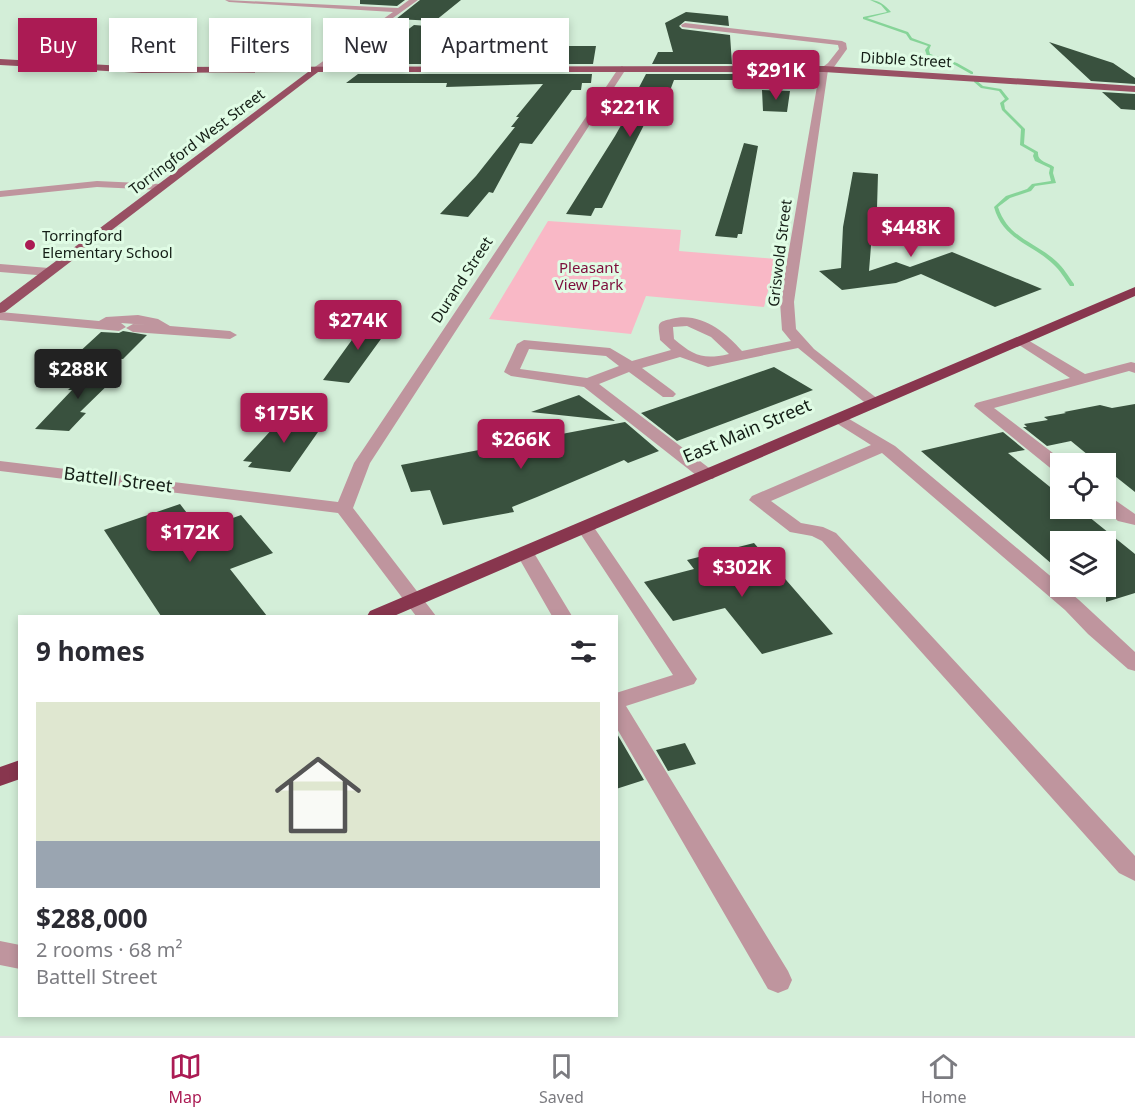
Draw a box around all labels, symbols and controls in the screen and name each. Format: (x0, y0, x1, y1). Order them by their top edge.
chip: Buy (18, 18, 97, 72)
chip: Rent (109, 18, 197, 72)
chip: Filters (209, 18, 311, 72)
chip: New (323, 18, 409, 72)
chip: Apartment (421, 18, 569, 72)
street label: Dibble Street (860, 47, 953, 71)
pin: $291K (734, 50, 818, 101)
text: $291K (746, 56, 806, 83)
street label: Torringford West Street (125, 83, 269, 199)
pin: $221K (588, 87, 672, 138)
text: $221K (600, 93, 660, 120)
street label: Griswold Street (763, 198, 796, 308)
pin: $448K (869, 207, 953, 258)
text: $448K (881, 213, 941, 240)
place label: Torringford Elementary School (42, 225, 173, 262)
street label: Durand Street (426, 232, 497, 326)
marker: Torringford Elementary School (23, 238, 37, 252)
park label: Pleasant View Park (555, 257, 623, 294)
pin: $274K (316, 300, 400, 351)
text: $274K (328, 306, 388, 333)
pin: $288K (36, 349, 120, 400)
text: $288K (48, 355, 108, 382)
street label: East Main Street (679, 392, 815, 468)
pin: $175K (242, 393, 326, 444)
text: $175K (254, 399, 314, 426)
pin: $266K (479, 419, 563, 470)
text: $266K (491, 425, 551, 452)
map controls (1050, 453, 1116, 597)
button: locate (1050, 453, 1116, 519)
street label: Battell Street (62, 460, 174, 498)
pin: $172K (148, 512, 232, 563)
text: $172K (160, 518, 220, 545)
button: layers (1050, 531, 1116, 597)
pin: $302K (700, 547, 784, 598)
text: $302K (712, 553, 772, 580)
text: 9 homes (36, 633, 145, 669)
icon: filters (567, 635, 600, 668)
icon: home (264, 741, 372, 849)
text: $288,000 (36, 900, 148, 936)
text: 2 rooms · 68 m² (36, 936, 183, 963)
text: Battell Street (36, 963, 157, 990)
tab: Map (169, 1050, 202, 1108)
tab: Saved (539, 1050, 584, 1108)
tab: Home (921, 1050, 966, 1108)

